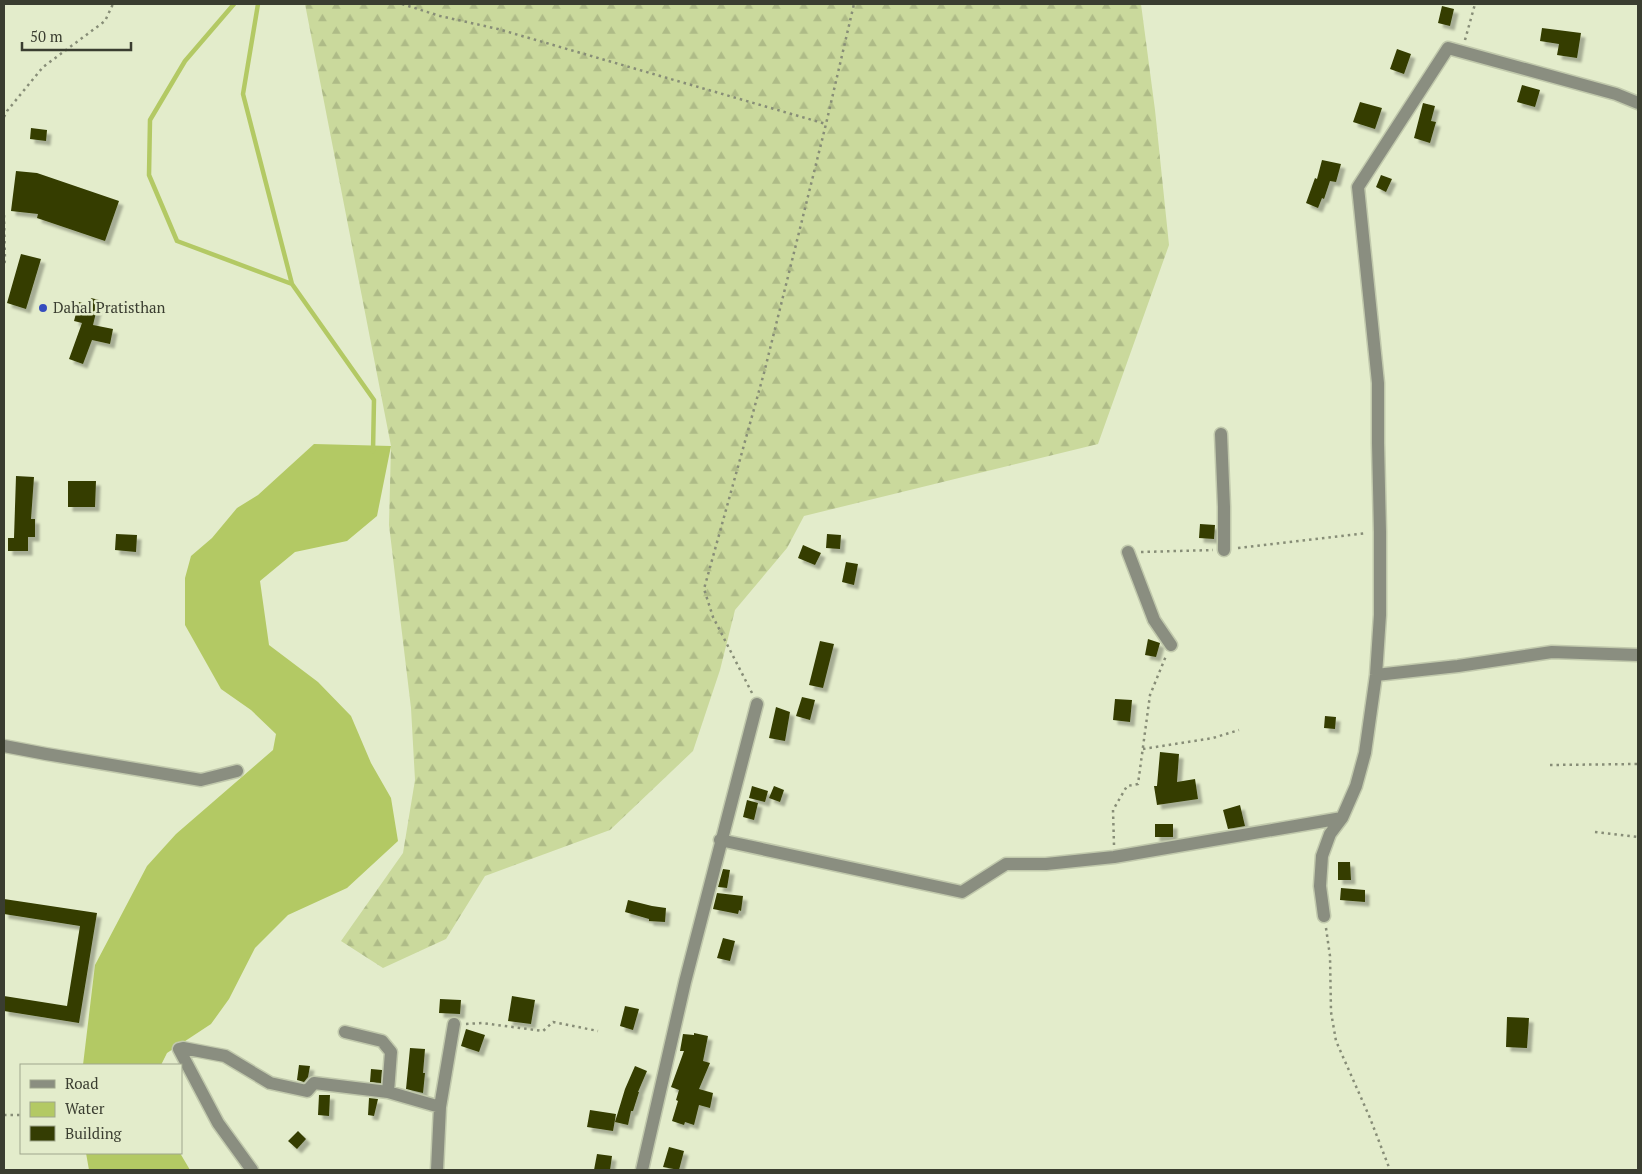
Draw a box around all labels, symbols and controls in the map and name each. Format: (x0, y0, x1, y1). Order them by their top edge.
scale bar (22, 20, 131, 52)
text: 50 m (30, 26, 63, 46)
place label: Dahal Pratisthan (53, 297, 166, 317)
marker: Dahal Pratisthan (37, 302, 49, 314)
legend (20, 1064, 182, 1154)
text: Road (65, 1073, 98, 1093)
text: Water (65, 1098, 105, 1118)
text: Building (65, 1123, 123, 1143)

